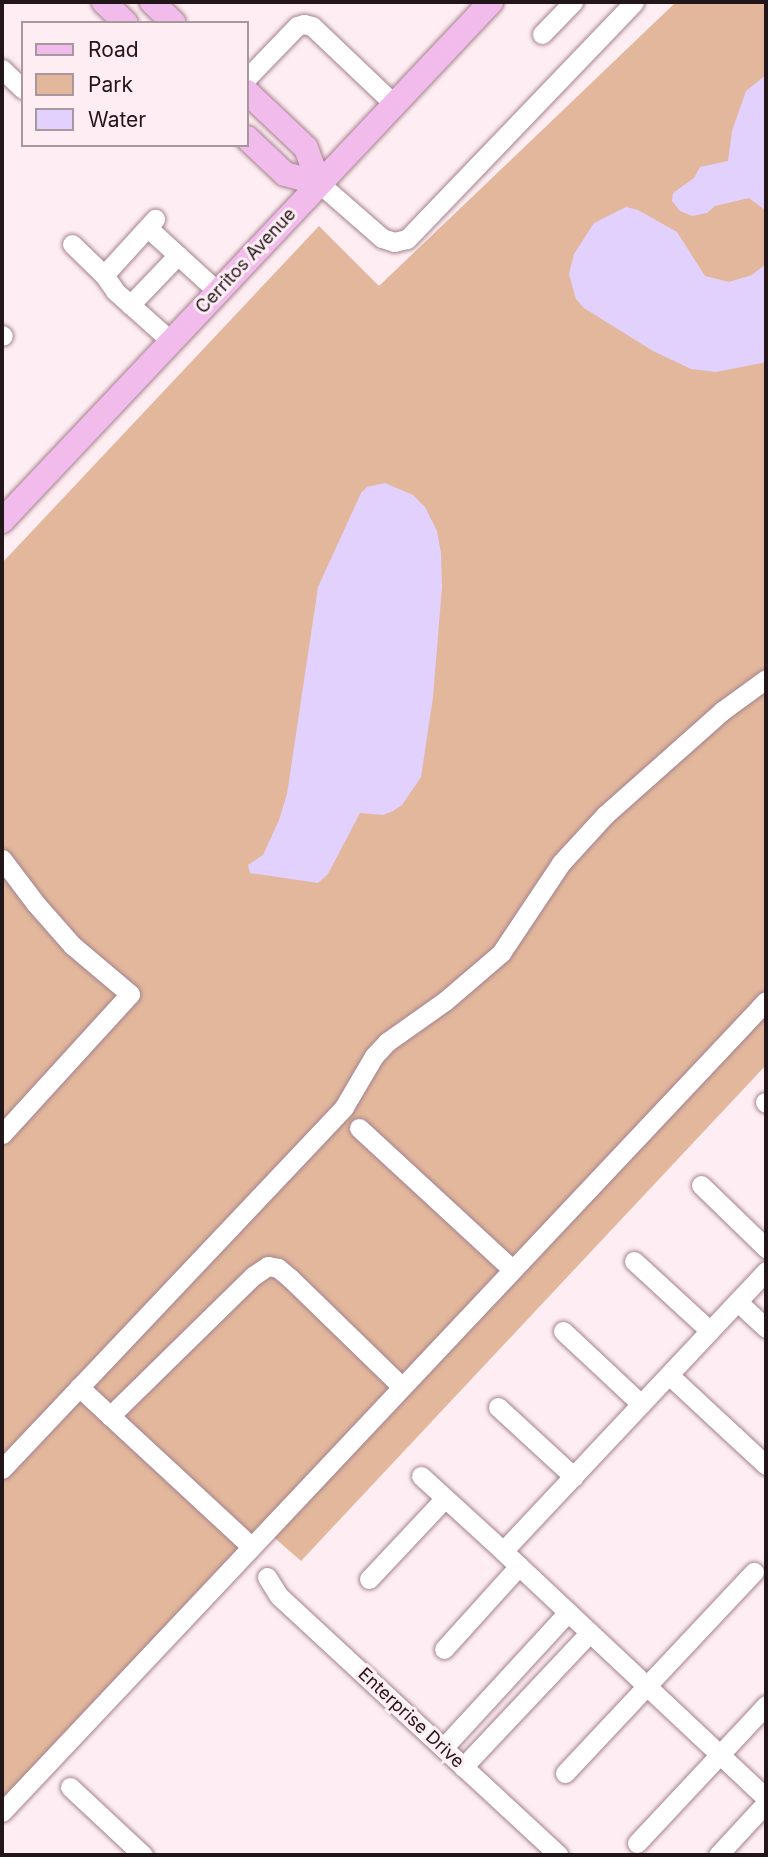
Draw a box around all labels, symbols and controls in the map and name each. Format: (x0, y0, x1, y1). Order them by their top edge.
legend (21, 21, 248, 147)
text: Road (88, 37, 139, 62)
text: Park (88, 72, 133, 97)
text: Water (88, 107, 146, 132)
street label: Cerritos Avenue (192, 204, 300, 318)
street label: Enterprise Drive (354, 1663, 468, 1773)

